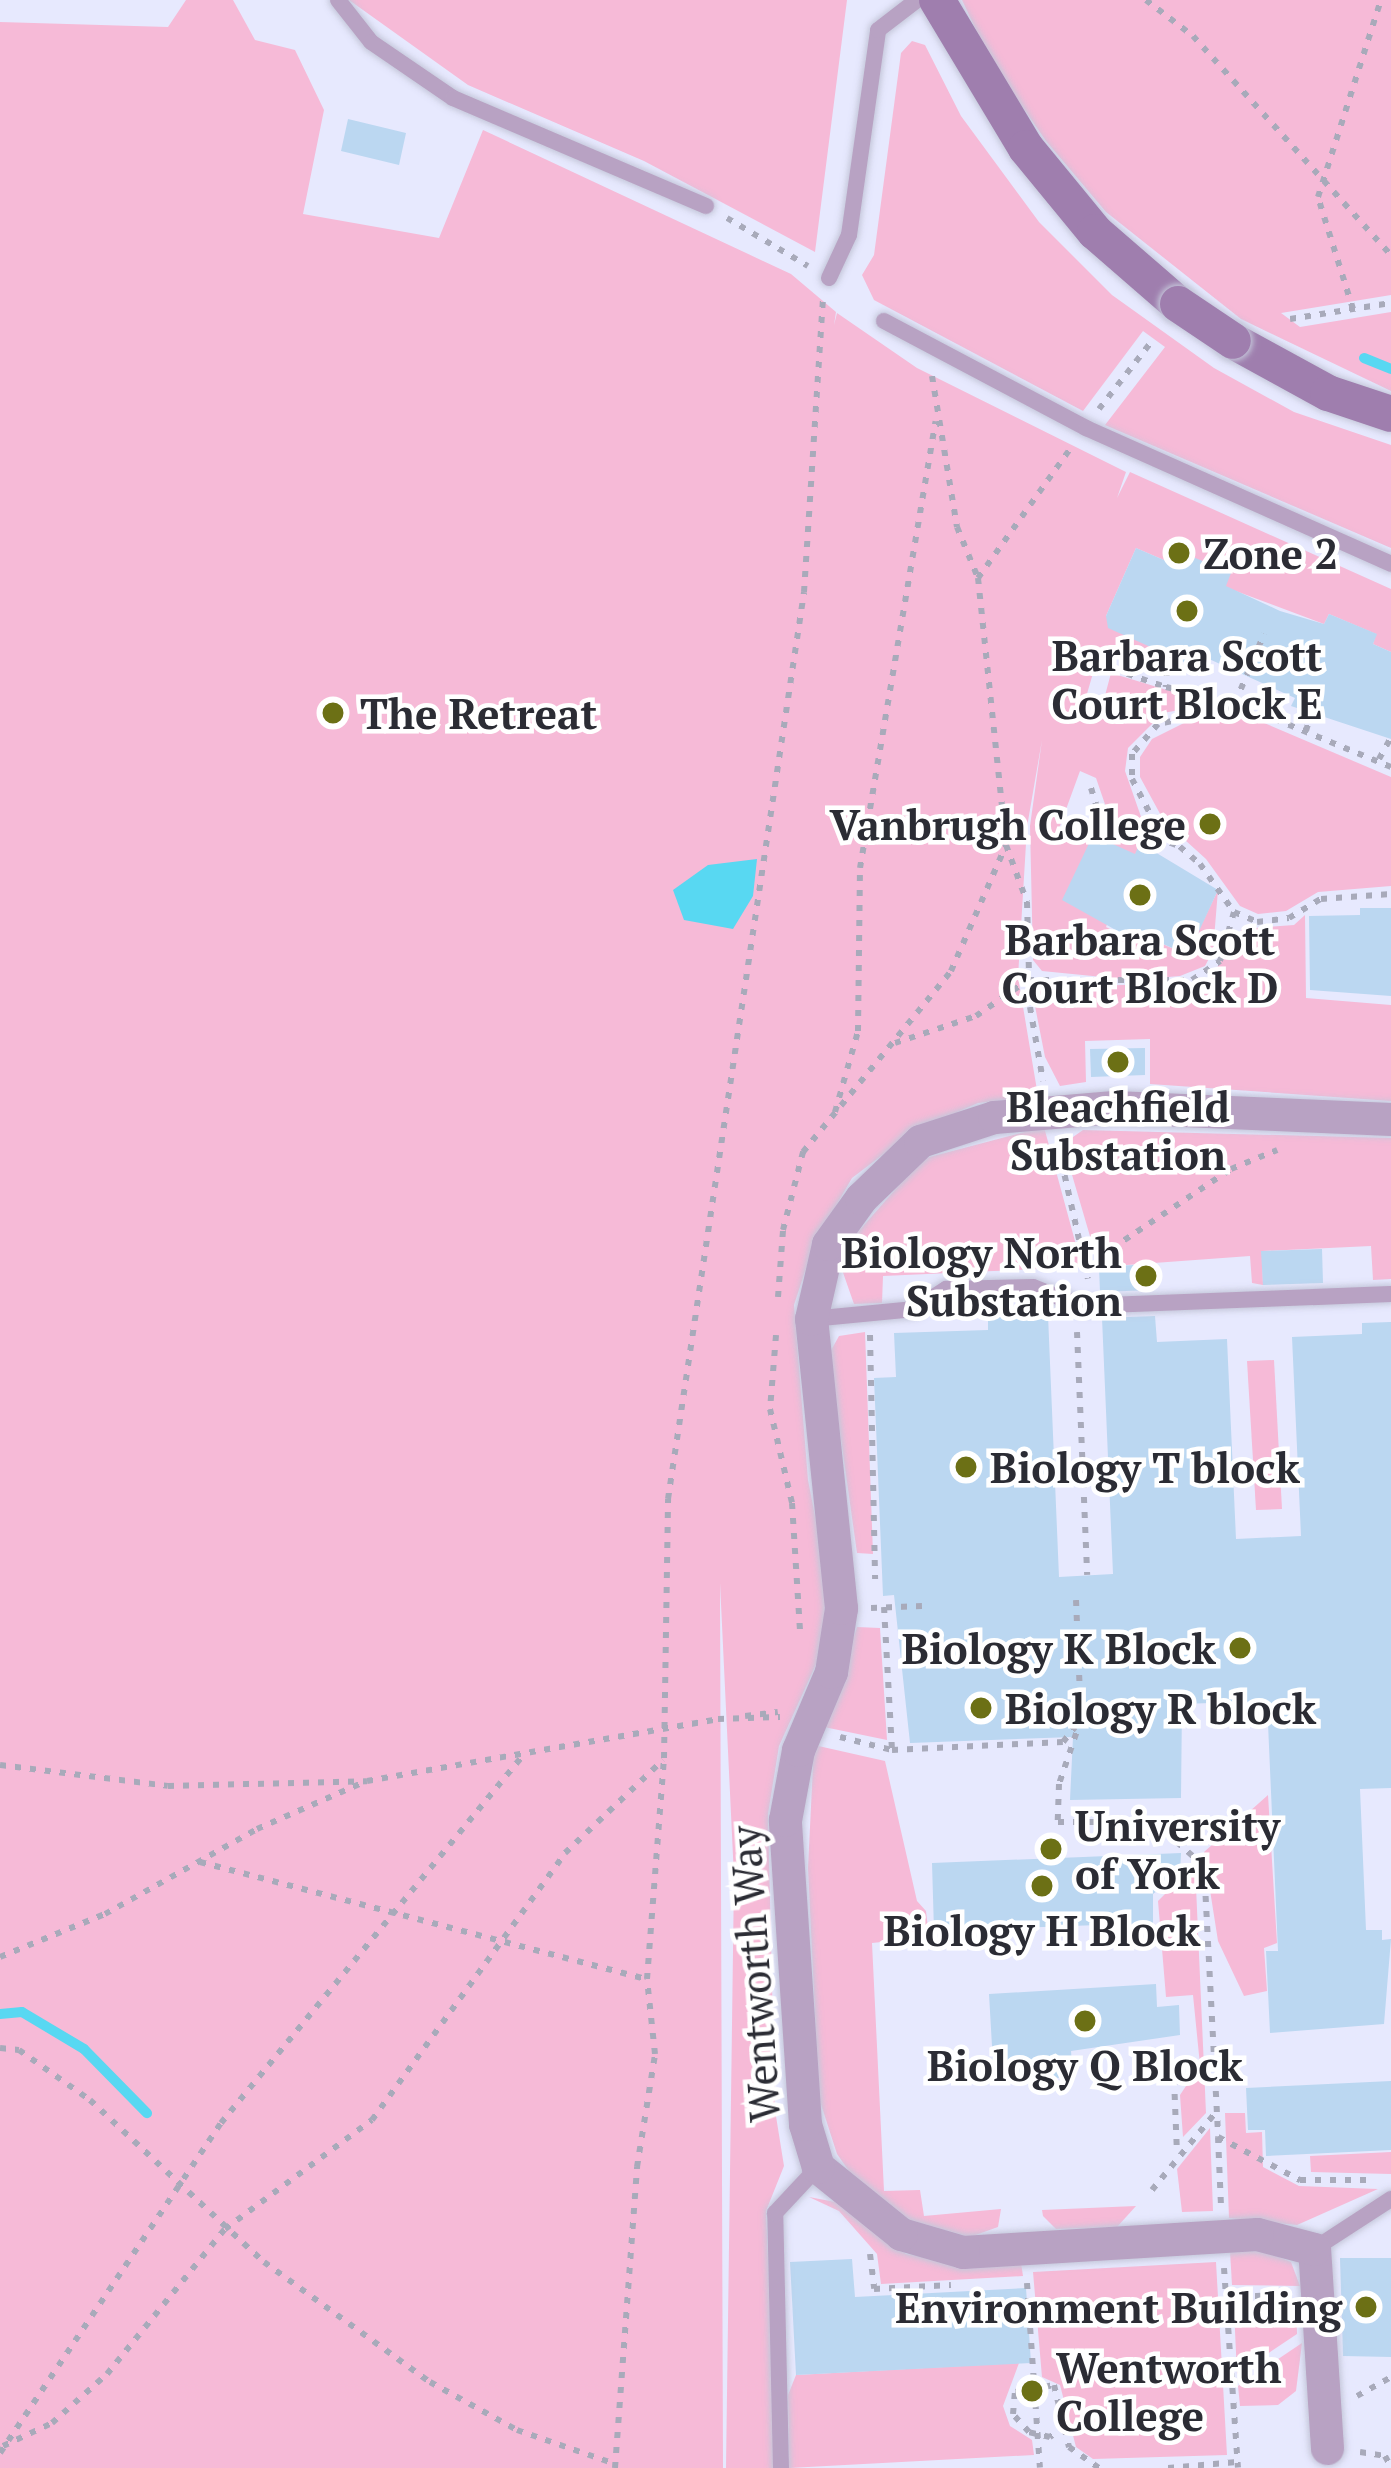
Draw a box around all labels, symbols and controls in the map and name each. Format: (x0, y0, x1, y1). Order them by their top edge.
place label: Zone 2 (1203, 528, 1338, 578)
marker: Zone 2 (1166, 540, 1192, 566)
marker: Barbara Scott Court Block E (1174, 598, 1200, 624)
place label: Barbara Scott Court Block E (1051, 630, 1323, 728)
place label: The Retreat (360, 688, 597, 738)
marker: The Retreat (317, 697, 349, 729)
place label: Vanbrugh College (829, 799, 1186, 849)
marker: Vanbrugh College (1197, 811, 1223, 837)
marker: Barbara Scott Court Block D (1127, 882, 1153, 908)
place label: Barbara Scott Court Block D (1002, 914, 1278, 1012)
marker: Bleachfield Substation (1105, 1049, 1131, 1075)
place label: Bleachfield Substation (1006, 1081, 1230, 1180)
place label: Biology North Substation (841, 1227, 1122, 1326)
marker: Biology North Substation (1133, 1263, 1159, 1289)
place label: Biology T block (990, 1442, 1300, 1492)
marker: Biology T block (953, 1454, 979, 1480)
place label: Biology K Block (902, 1623, 1216, 1673)
marker: Biology K Block (1227, 1635, 1253, 1661)
place label: Biology R block (1005, 1683, 1316, 1733)
marker: Biology R block (968, 1695, 994, 1721)
place label: University of York (1075, 1800, 1280, 1898)
street label: Wentworth Way (719, 1824, 789, 2124)
marker: University of York (1038, 1836, 1064, 1862)
marker: Biology H Block (1029, 1873, 1055, 1899)
place label: Biology H Block (884, 1905, 1200, 1955)
marker: Biology Q Block (1072, 2008, 1098, 2034)
place label: Biology Q Block (927, 2040, 1243, 2090)
place label: Environment Building (895, 2282, 1342, 2332)
marker: Environment Building (1353, 2294, 1379, 2320)
place label: Wentworth College (1056, 2342, 1282, 2440)
marker: Wentworth College (1019, 2378, 1045, 2404)

